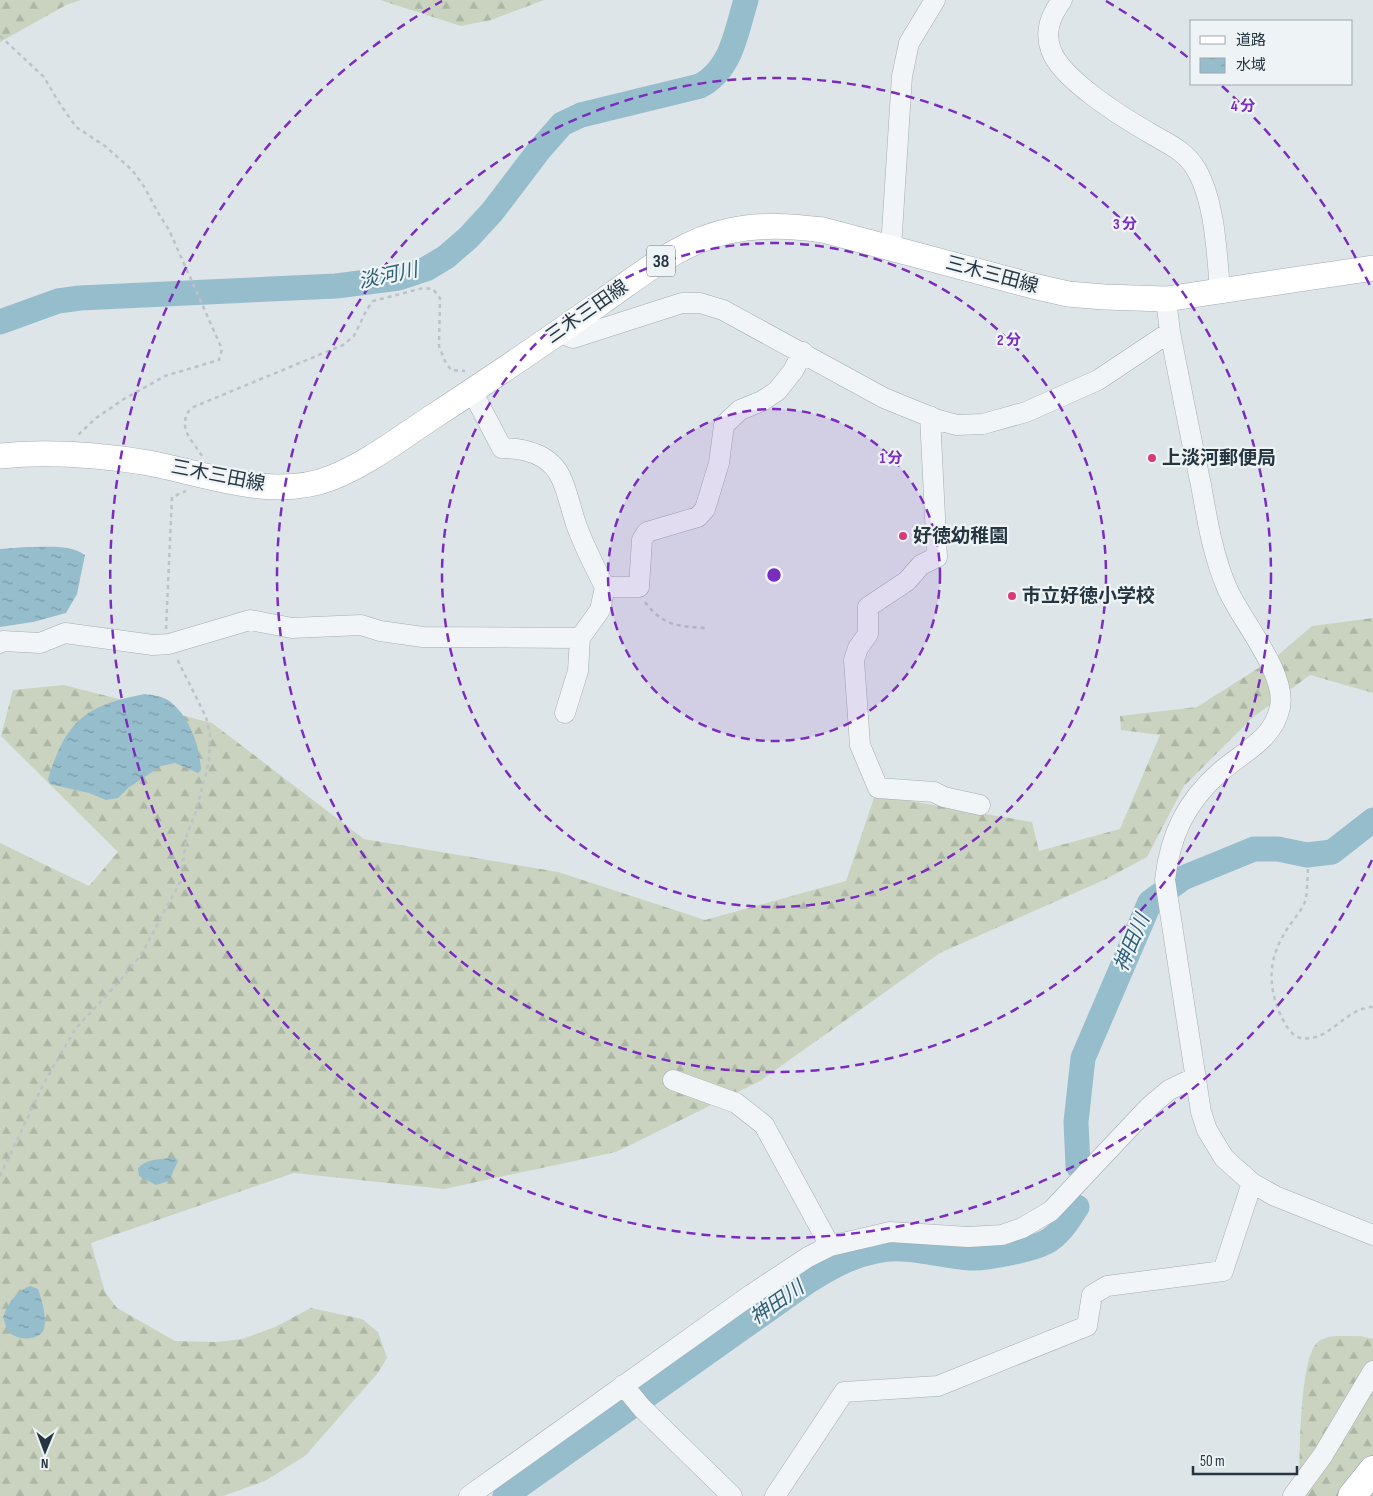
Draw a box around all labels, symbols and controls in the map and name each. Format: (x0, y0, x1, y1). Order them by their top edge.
legend (1190, 20, 1353, 85)
text: 道路 (1236, 31, 1266, 50)
text: 水域 (1236, 56, 1266, 75)
text: 4 分 (1231, 97, 1255, 116)
text: 3 分 (1113, 215, 1137, 234)
road number: 38 (647, 246, 675, 276)
street label: 三木三田線 (943, 252, 1041, 298)
water label: 淡河川 (356, 258, 422, 294)
street label: 三木三田線 (541, 275, 633, 349)
text: 2 分 (997, 331, 1021, 350)
place label: 上淡河郵便局 (1162, 447, 1276, 470)
text: 1 分 (879, 449, 903, 468)
marker: 上淡河郵便局 (1146, 452, 1158, 464)
street label: 三木三田線 (169, 456, 267, 496)
place label: 好徳幼稚園 (913, 525, 1008, 548)
marker: 好徳幼稚園 (897, 530, 909, 542)
centre of rings (765, 566, 783, 584)
place label: 市立好徳小学校 (1022, 585, 1155, 608)
marker: 市立好徳小学校 (1006, 590, 1018, 602)
water label: 神田川 (1109, 909, 1156, 975)
water label: 神田川 (746, 1275, 810, 1330)
north arrow (20, 1426, 70, 1476)
scale bar (1193, 1444, 1297, 1476)
text: 50 m (1200, 1452, 1225, 1471)
text: N (41, 1455, 49, 1472)

